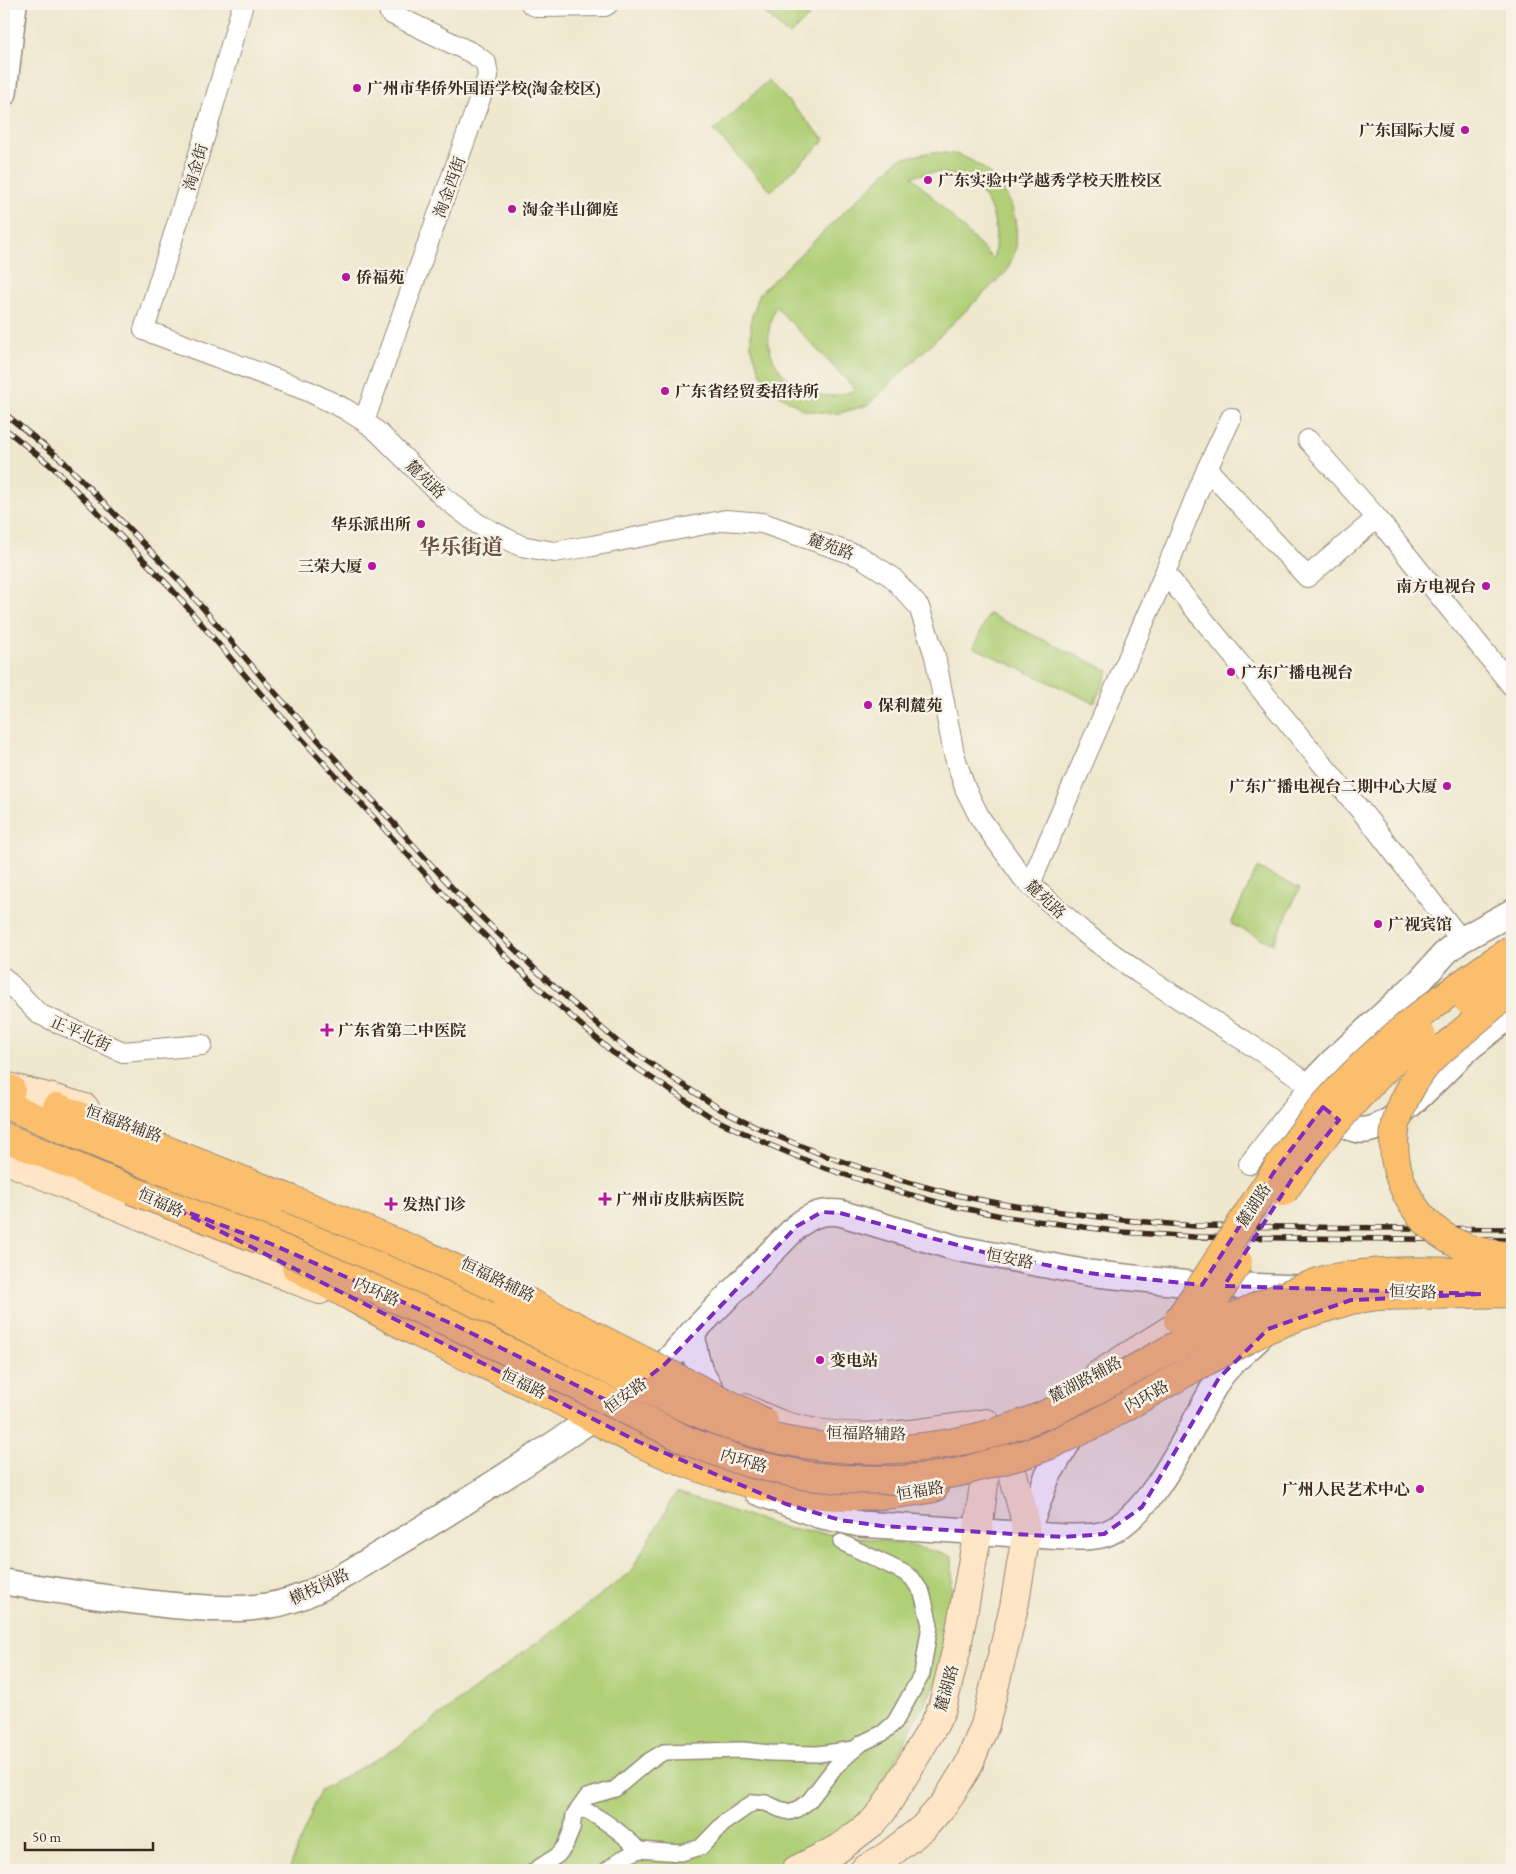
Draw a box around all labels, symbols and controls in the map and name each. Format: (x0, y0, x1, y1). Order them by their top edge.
place label: 广州市华侨外国语学校(淘金校区) (367, 78, 601, 99)
marker: 广州市华侨外国语学校(淘金校区) (351, 82, 363, 94)
place label: 广东国际大厦 (1359, 120, 1455, 141)
marker: 广东国际大厦 (1459, 124, 1471, 136)
street label: 淘金街 (178, 141, 213, 193)
street label: 淘金西街 (429, 154, 470, 221)
place label: 广东实验中学越秀学校天胜校区 (938, 170, 1162, 191)
marker: 广东实验中学越秀学校天胜校区 (922, 174, 934, 186)
place label: 淘金半山御庭 (522, 199, 618, 220)
marker: 淘金半山御庭 (506, 203, 518, 215)
place label: 侨福苑 (356, 267, 405, 288)
marker: 侨福苑 (340, 271, 352, 283)
place label: 广东省经贸委招待所 (675, 381, 819, 402)
marker: 广东省经贸委招待所 (659, 385, 671, 397)
street label: 麓苑路 (401, 455, 450, 504)
place label: 华乐派出所 (331, 514, 411, 535)
marker: 华乐派出所 (415, 518, 427, 530)
street label: 麓苑路 (805, 528, 857, 565)
district label: 华乐街道 (419, 533, 503, 560)
place label: 三荣大厦 (298, 556, 362, 577)
marker: 三荣大厦 (366, 560, 378, 572)
place label: 南方电视台 (1396, 576, 1476, 597)
marker: 南方电视台 (1480, 580, 1492, 592)
place label: 广东广播电视台 (1241, 662, 1353, 683)
marker: 广东广播电视台 (1225, 666, 1237, 678)
place label: 保利麓苑 (878, 695, 943, 716)
marker: 保利麓苑 (862, 699, 874, 711)
place label: 广东广播电视台二期中心大厦 (1229, 776, 1437, 797)
marker: 广东广播电视台二期中心大厦 (1441, 780, 1453, 792)
street label: 麓苑路 (1021, 875, 1070, 923)
place label: 广视宾馆 (1388, 914, 1452, 935)
marker: 广视宾馆 (1372, 918, 1384, 930)
street label: 正平北街 (47, 1011, 114, 1056)
place label: 广东省第二中医院 (338, 1020, 466, 1041)
marker: 广东省第二中医院 (320, 1023, 334, 1037)
street label: 恒福路辅路 (83, 1100, 165, 1147)
street label: 麓湖路 (1232, 1179, 1275, 1231)
street label: 恒福路 (135, 1183, 187, 1222)
place label: 广州市皮肤病医院 (616, 1189, 744, 1210)
marker: 广州市皮肤病医院 (598, 1192, 612, 1206)
place label: 发热门诊 (402, 1194, 466, 1215)
marker: 发热门诊 (384, 1197, 398, 1211)
street label: 恒安路 (984, 1244, 1035, 1273)
street label: 恒福路辅路 (457, 1252, 538, 1306)
street label: 内环路 (351, 1272, 403, 1311)
street label: 恒安路 (1389, 1280, 1437, 1303)
place label: 变电站 (830, 1350, 878, 1371)
street label: 麓湖路辅路 (1045, 1351, 1125, 1407)
marker: 变电站 (814, 1354, 826, 1366)
street label: 恒福路 (498, 1363, 550, 1403)
street label: 恒安路 (600, 1373, 651, 1418)
street label: 内环路 (1120, 1375, 1172, 1418)
street label: 恒福路辅路 (826, 1422, 906, 1445)
street label: 内环路 (718, 1444, 770, 1477)
street label: 恒福路 (895, 1476, 945, 1505)
place label: 广州人民艺术中心 (1282, 1479, 1410, 1500)
marker: 广州人民艺术中心 (1414, 1483, 1426, 1495)
street label: 横枝岗路 (286, 1563, 353, 1609)
street label: 麓湖路 (930, 1662, 963, 1714)
scale bar (25, 1819, 152, 1851)
text: 50 m (32, 1827, 61, 1846)

